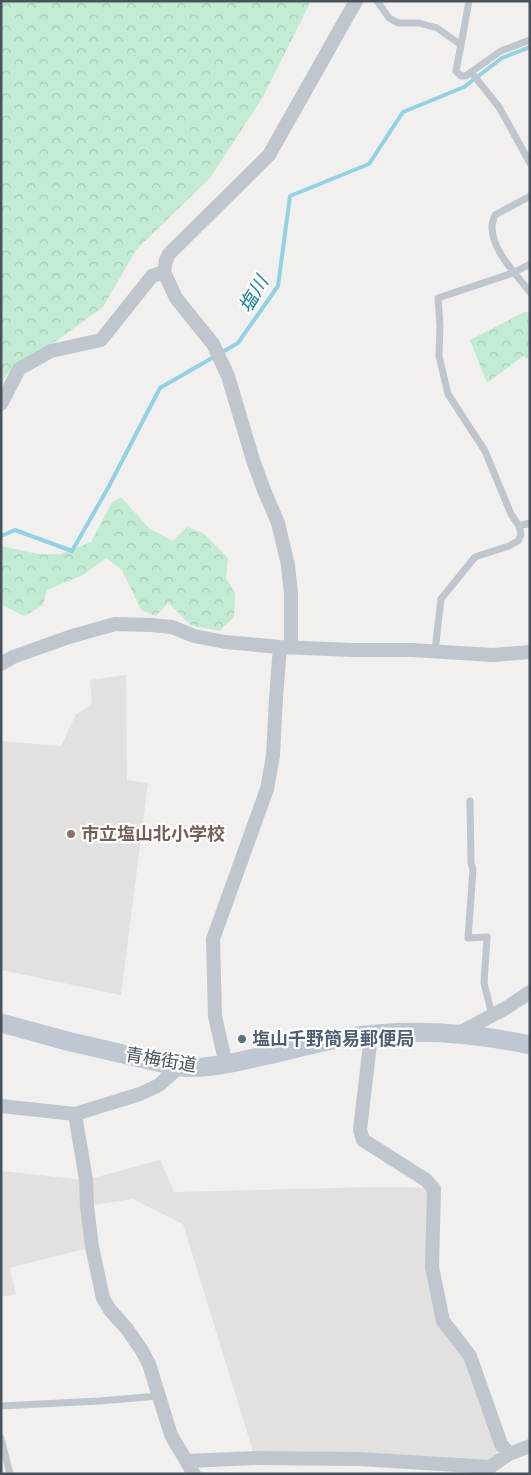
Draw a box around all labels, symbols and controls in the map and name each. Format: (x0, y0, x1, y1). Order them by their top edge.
water label: 塩川 (234, 270, 274, 316)
place label: 市立塩山北小学校 (81, 823, 225, 845)
marker: 市立塩山北小学校 (65, 828, 77, 840)
place label: 塩山千野簡易郵便局 (252, 1028, 414, 1050)
marker: 塩山千野簡易郵便局 (236, 1033, 248, 1045)
street label: 青梅街道 (124, 1044, 198, 1076)

